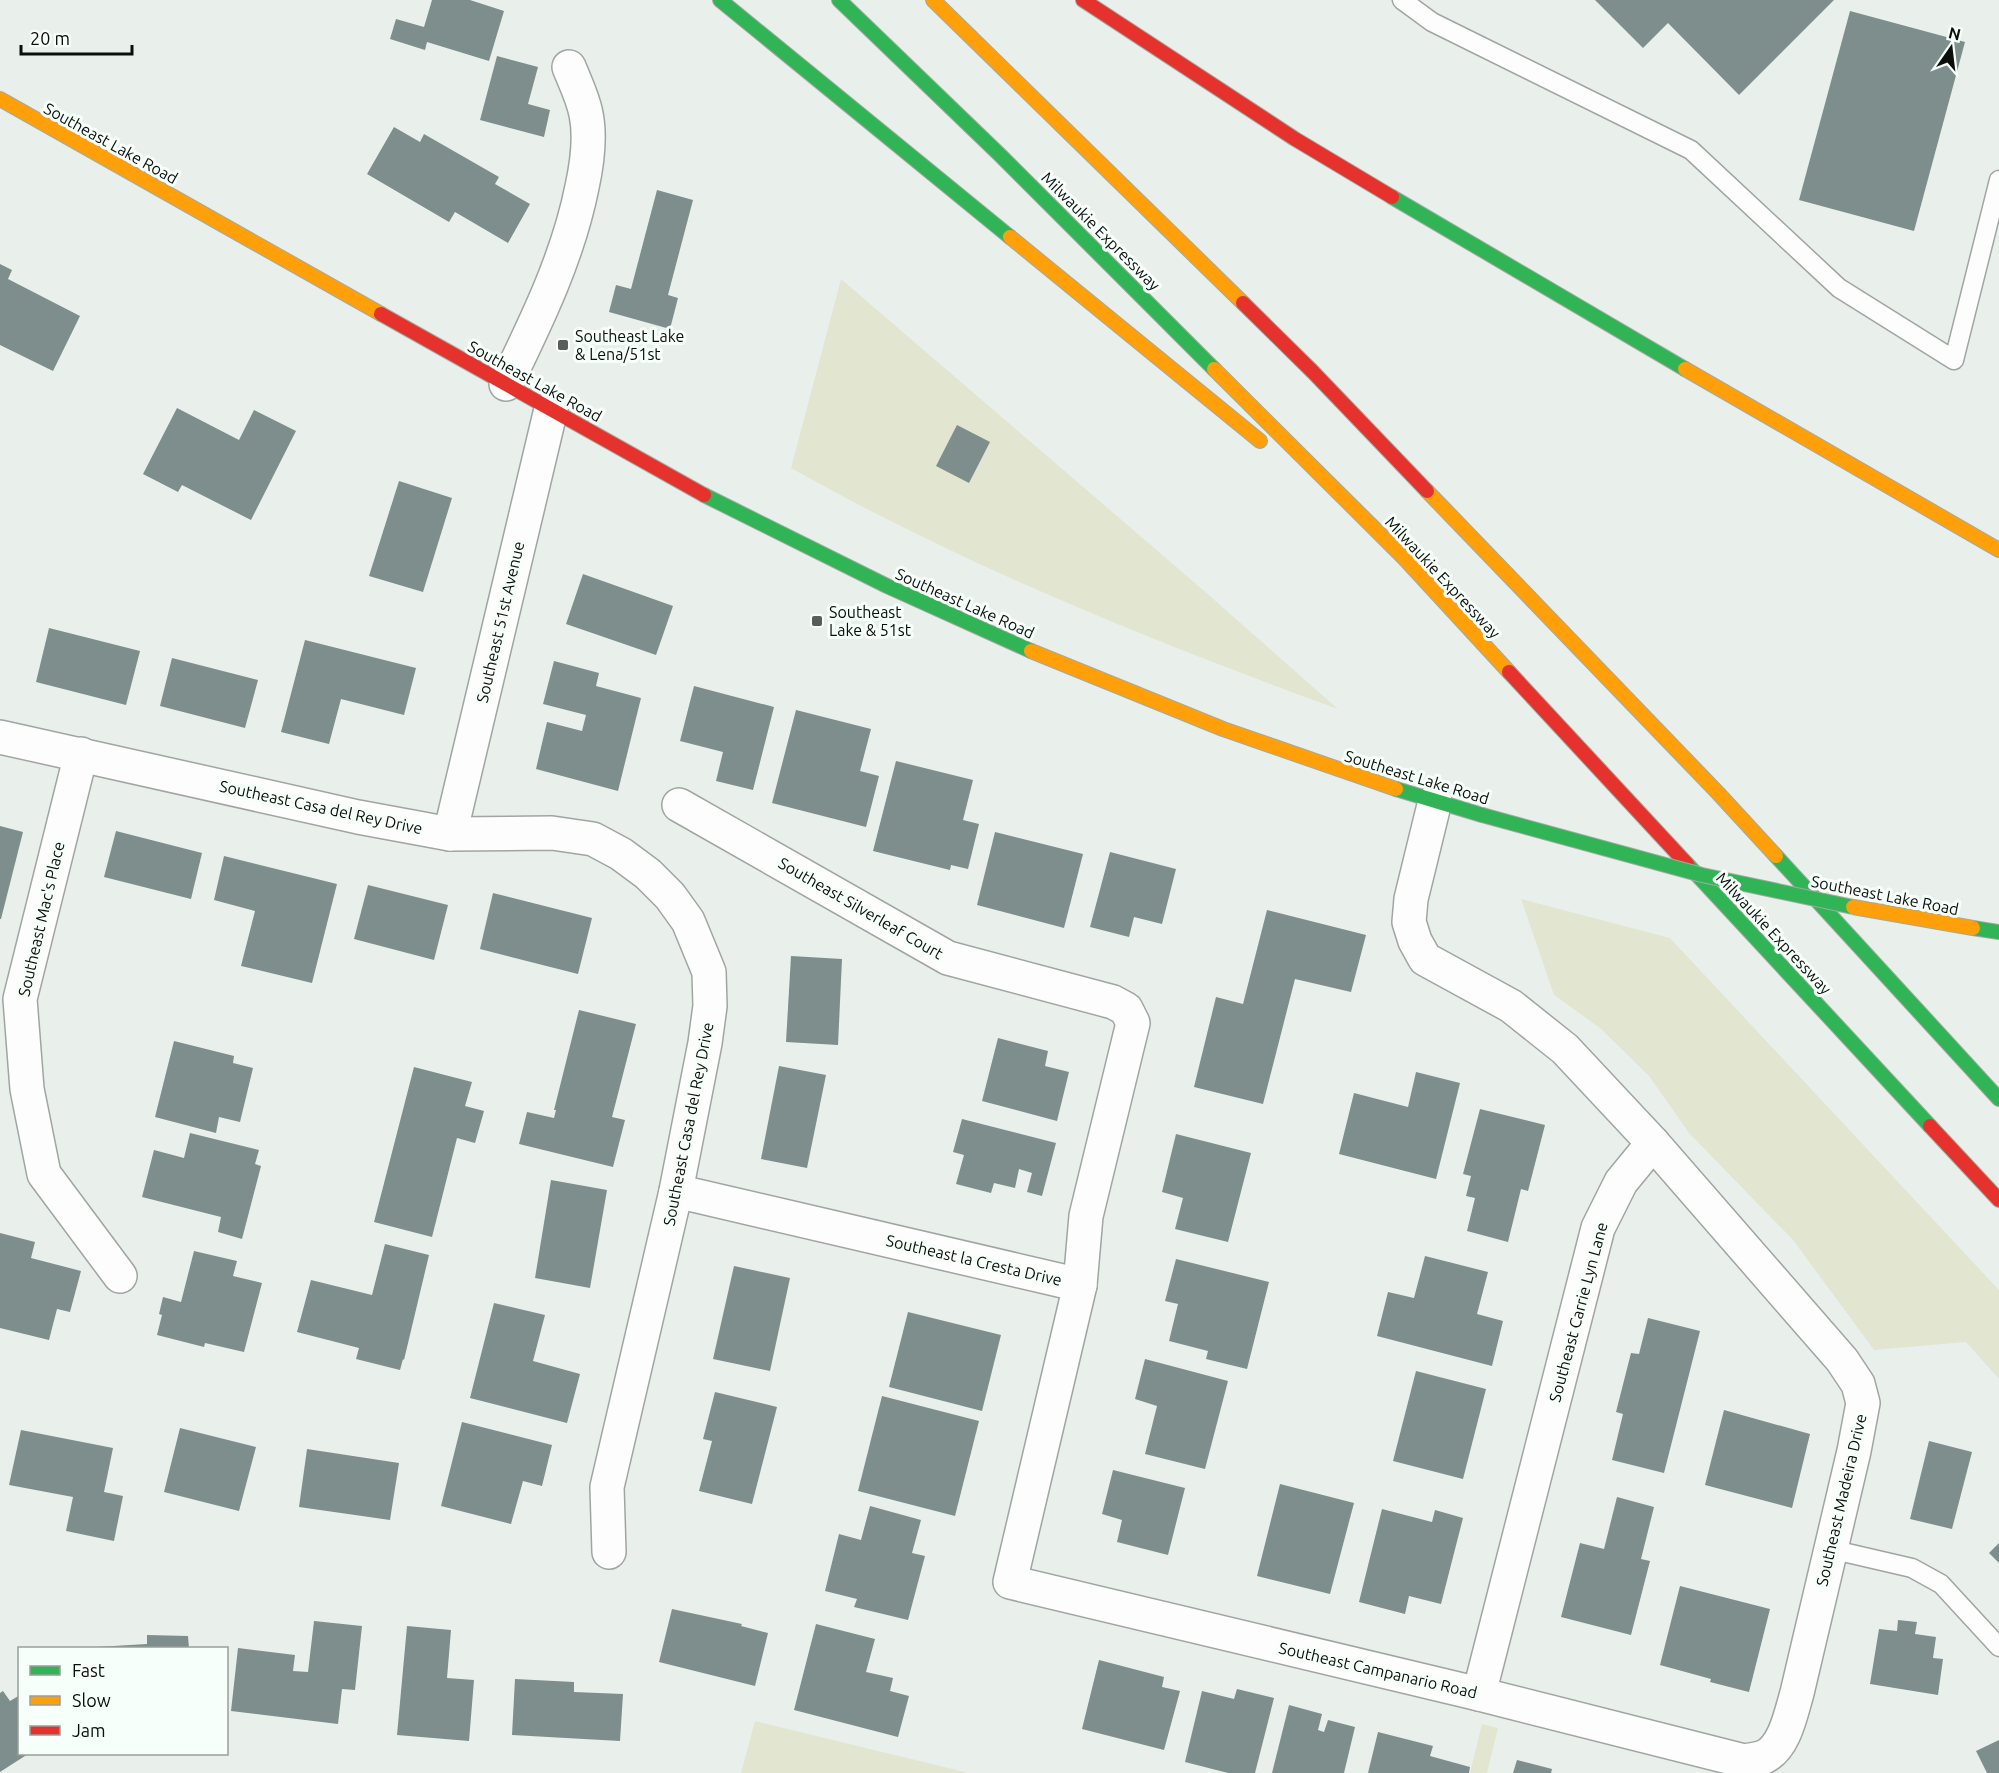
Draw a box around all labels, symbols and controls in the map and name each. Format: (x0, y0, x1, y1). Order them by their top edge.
scale bar (21, 18, 132, 56)
north arrow (1921, 18, 1981, 78)
text: N (1947, 23, 1963, 44)
text: 20 m (30, 28, 70, 48)
street label: Southeast Lake Road (41, 99, 181, 187)
street label: Milwaukie Expressway (1038, 168, 1164, 294)
place label: Southeast Lake & Lena/51st (575, 327, 684, 363)
street label: Southeast Lake Road (465, 337, 605, 425)
marker: Southeast Lake & Lena/51st (556, 338, 570, 352)
street label: Milwaukie Expressway (1382, 512, 1504, 642)
street label: Southeast 51st Avenue (473, 540, 527, 704)
street label: Southeast Lake Road (893, 564, 1037, 642)
place label: Southeast Lake & 51st (829, 603, 912, 639)
marker: Southeast Lake & 51st (810, 614, 824, 628)
street label: Southeast Lake Road (1343, 746, 1491, 808)
street label: Southeast Casa del Rey Drive (218, 777, 424, 837)
street label: Southeast Mac's Place (14, 840, 68, 998)
street label: Southeast Silverleaf Court (776, 853, 947, 963)
street label: Milwaukie Expressway (1713, 868, 1835, 998)
street label: Southeast Lake Road (1810, 872, 1960, 918)
street label: Southeast Casa del Rey Drive (659, 1021, 717, 1227)
street label: Southeast Carrie Lyn Lane (1545, 1220, 1611, 1404)
street label: Southeast la Cresta Drive (884, 1231, 1064, 1289)
street label: Southeast Madeira Drive (1812, 1412, 1870, 1588)
street label: Southeast Campanario Road (1277, 1638, 1479, 1702)
legend (18, 1647, 228, 1755)
text: Fast (72, 1660, 105, 1680)
text: Slow (72, 1690, 111, 1710)
text: Jam (72, 1720, 106, 1740)

